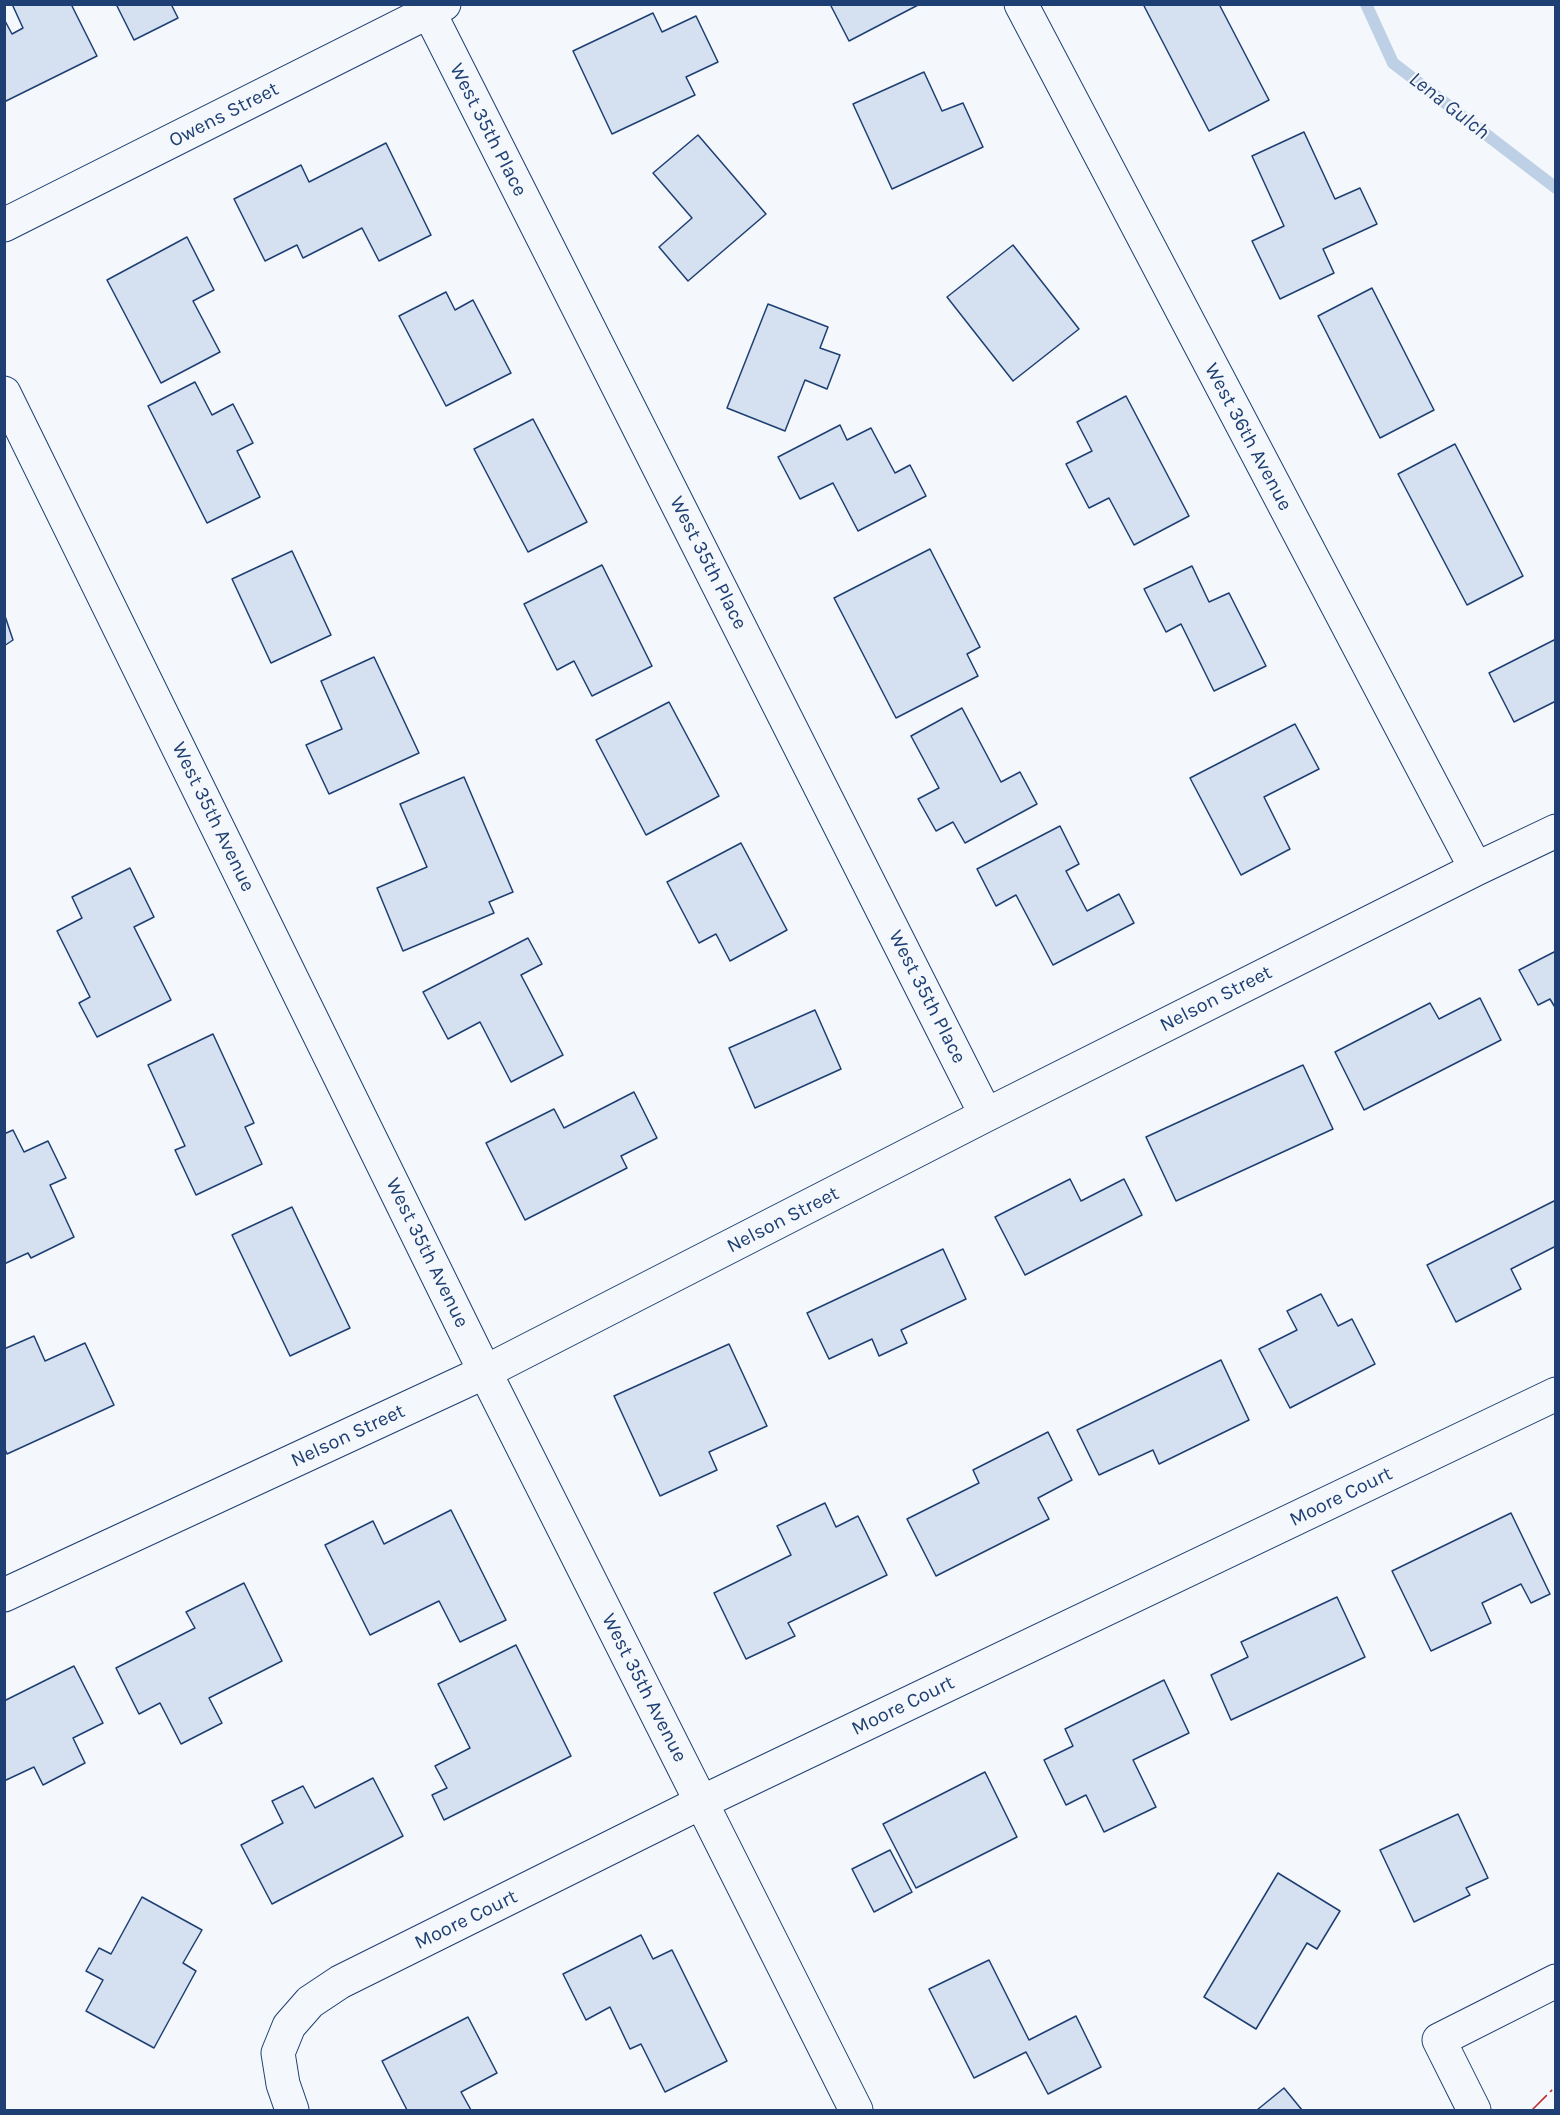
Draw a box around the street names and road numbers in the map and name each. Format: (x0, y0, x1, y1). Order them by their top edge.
street label: West 35th Place (444, 60, 532, 200)
street label: Owens Street (165, 77, 283, 153)
street label: West 36th Avenue (1199, 359, 1297, 515)
street label: West 35th Place (664, 493, 752, 633)
street label: West 35th Avenue (166, 738, 260, 896)
street label: West 35th Place (883, 927, 971, 1067)
street label: Nelson Street (1156, 960, 1276, 1038)
street label: West 35th Avenue (380, 1174, 474, 1332)
street label: Nelson Street (723, 1181, 843, 1259)
street label: Nelson Street (287, 1399, 409, 1473)
street label: Moore Court (1286, 1462, 1396, 1532)
street label: West 35th Avenue (596, 1610, 692, 1766)
street label: Moore Court (848, 1671, 958, 1741)
street label: Moore Court (411, 1885, 521, 1955)

